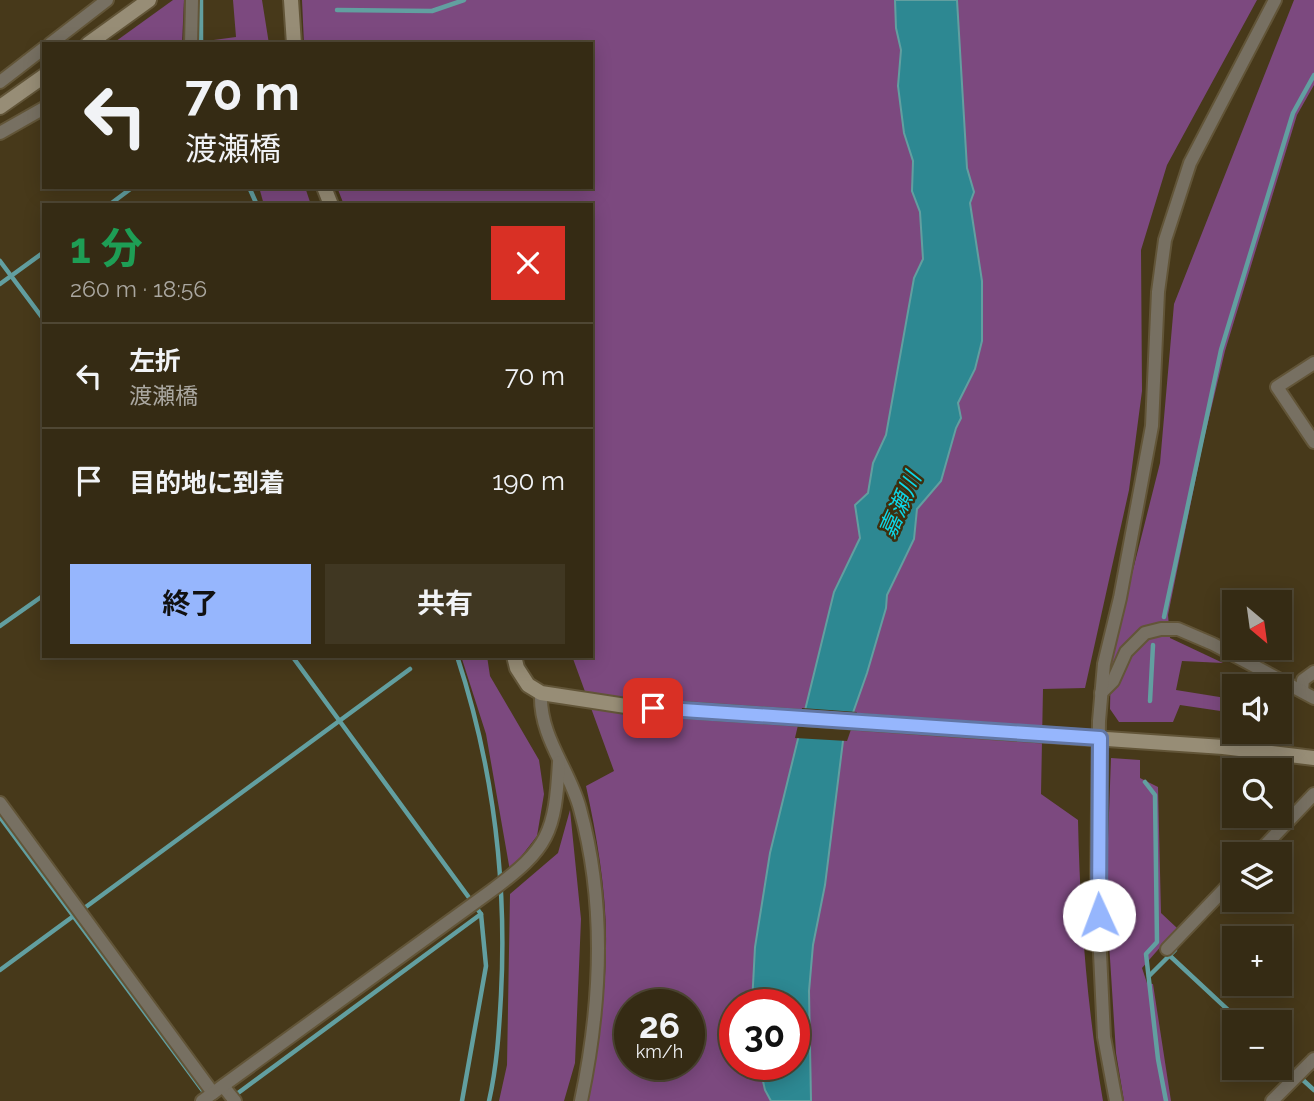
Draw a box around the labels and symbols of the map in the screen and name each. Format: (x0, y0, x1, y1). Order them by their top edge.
water label: 嘉瀬川 (873, 465, 927, 542)
north arrow (1222, 590, 1292, 660)
pin (623, 678, 683, 738)
position arrow (1062, 878, 1136, 952)
speed limit sign: 30 (719, 989, 810, 1080)

